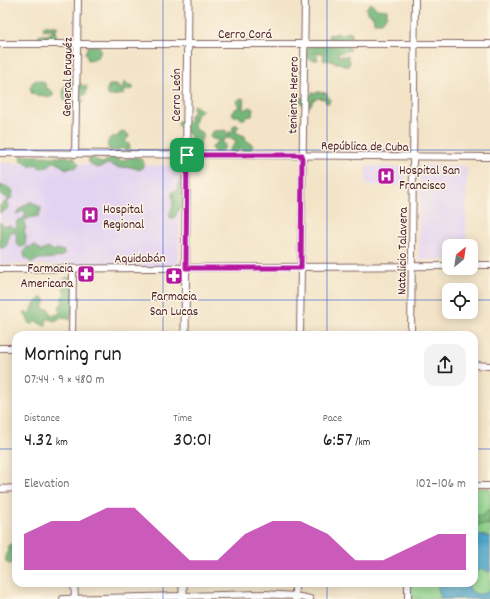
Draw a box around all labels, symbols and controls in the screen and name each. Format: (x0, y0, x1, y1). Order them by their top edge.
street label: Cerro Corá (218, 26, 273, 45)
street label: General Bruguéz (58, 37, 79, 117)
street label: teniente Herero (284, 56, 305, 134)
street label: Cerro León (168, 68, 187, 122)
street label: República de Cuba (321, 137, 410, 158)
pin (170, 138, 204, 172)
icon: arrive (176, 144, 198, 166)
place label: Hospital San Francisco (399, 162, 460, 196)
hospital icon: Hospital San Francisco (376, 166, 396, 186)
place label: Hospital Regional (103, 201, 144, 235)
hospital icon: Hospital Regional (80, 205, 100, 225)
street label: Natalicio Talavera (393, 206, 414, 295)
north arrow (442, 239, 478, 275)
map controls (442, 239, 478, 319)
street label: Aquidabán (114, 250, 166, 269)
place label: Farmacia Americana (21, 260, 74, 294)
pharmacy icon: Farmacia Americana (76, 264, 96, 284)
pharmacy icon: Farmacia San Lucas (164, 266, 184, 286)
button: locate (442, 283, 478, 319)
place label: Farmacia San Lucas (150, 288, 198, 322)
text: Morning run (24, 340, 122, 371)
button: share (424, 344, 466, 386)
text: 07:44 · 9 × 480 m (24, 371, 105, 390)
text: Distance (24, 411, 60, 427)
text: Time (173, 411, 192, 427)
text: Pace (323, 411, 342, 427)
text: 4.32 (24, 427, 53, 455)
text: 30:01 (173, 427, 212, 455)
text: 6:57 (323, 427, 353, 455)
text: km (53, 435, 68, 451)
text: /km (353, 435, 370, 451)
text: Elevation (24, 475, 69, 494)
text: 102–106 m (416, 475, 466, 494)

